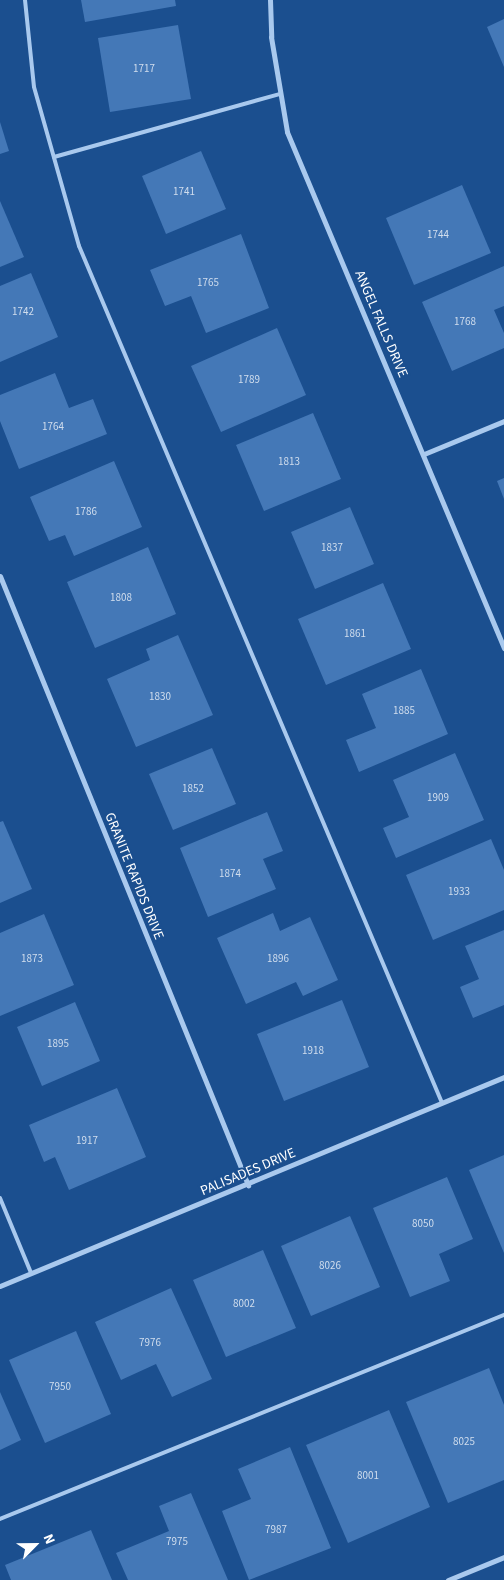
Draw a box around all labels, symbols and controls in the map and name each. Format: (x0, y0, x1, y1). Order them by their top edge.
house number: 1717 (133, 62, 155, 76)
house number: 1741 (173, 185, 195, 199)
house number: 1744 (427, 228, 449, 242)
street label: ANGEL FALLS DRIVE (351, 268, 411, 380)
house number: 1765 (197, 276, 219, 290)
house number: 1742 (12, 305, 34, 319)
house number: 1768 (454, 315, 476, 329)
house number: 1789 (238, 373, 260, 387)
house number: 1764 (42, 420, 64, 434)
house number: 1813 (278, 455, 300, 469)
house number: 1786 (75, 505, 97, 519)
house number: 1837 (321, 541, 343, 555)
house number: 1808 (110, 591, 132, 605)
house number: 1861 (344, 627, 366, 641)
house number: 1830 (149, 690, 171, 704)
house number: 1885 (393, 704, 415, 718)
house number: 1852 (182, 782, 204, 796)
house number: 1909 (427, 791, 449, 805)
street label: GRANITE RAPIDS DRIVE (101, 810, 167, 942)
house number: 1874 (219, 867, 241, 881)
house number: 1933 (448, 885, 470, 899)
house number: 1873 (21, 952, 43, 966)
house number: 1896 (267, 952, 289, 966)
house number: 1895 (47, 1037, 69, 1051)
house number: 1918 (302, 1044, 324, 1058)
house number: 1917 (76, 1134, 98, 1148)
street label: PALISADES DRIVE (198, 1144, 298, 1200)
house number: 8050 (412, 1217, 434, 1231)
house number: 8026 (319, 1259, 341, 1273)
house number: 8002 (233, 1297, 255, 1311)
house number: 7976 (139, 1336, 161, 1350)
house number: 7950 (49, 1380, 71, 1394)
house number: 8025 (453, 1435, 475, 1449)
house number: 8001 (357, 1469, 379, 1483)
north arrow (10, 1520, 60, 1570)
house number: 7987 (265, 1523, 287, 1537)
text: N (38, 1531, 60, 1547)
house number: 7975 (166, 1535, 188, 1549)

